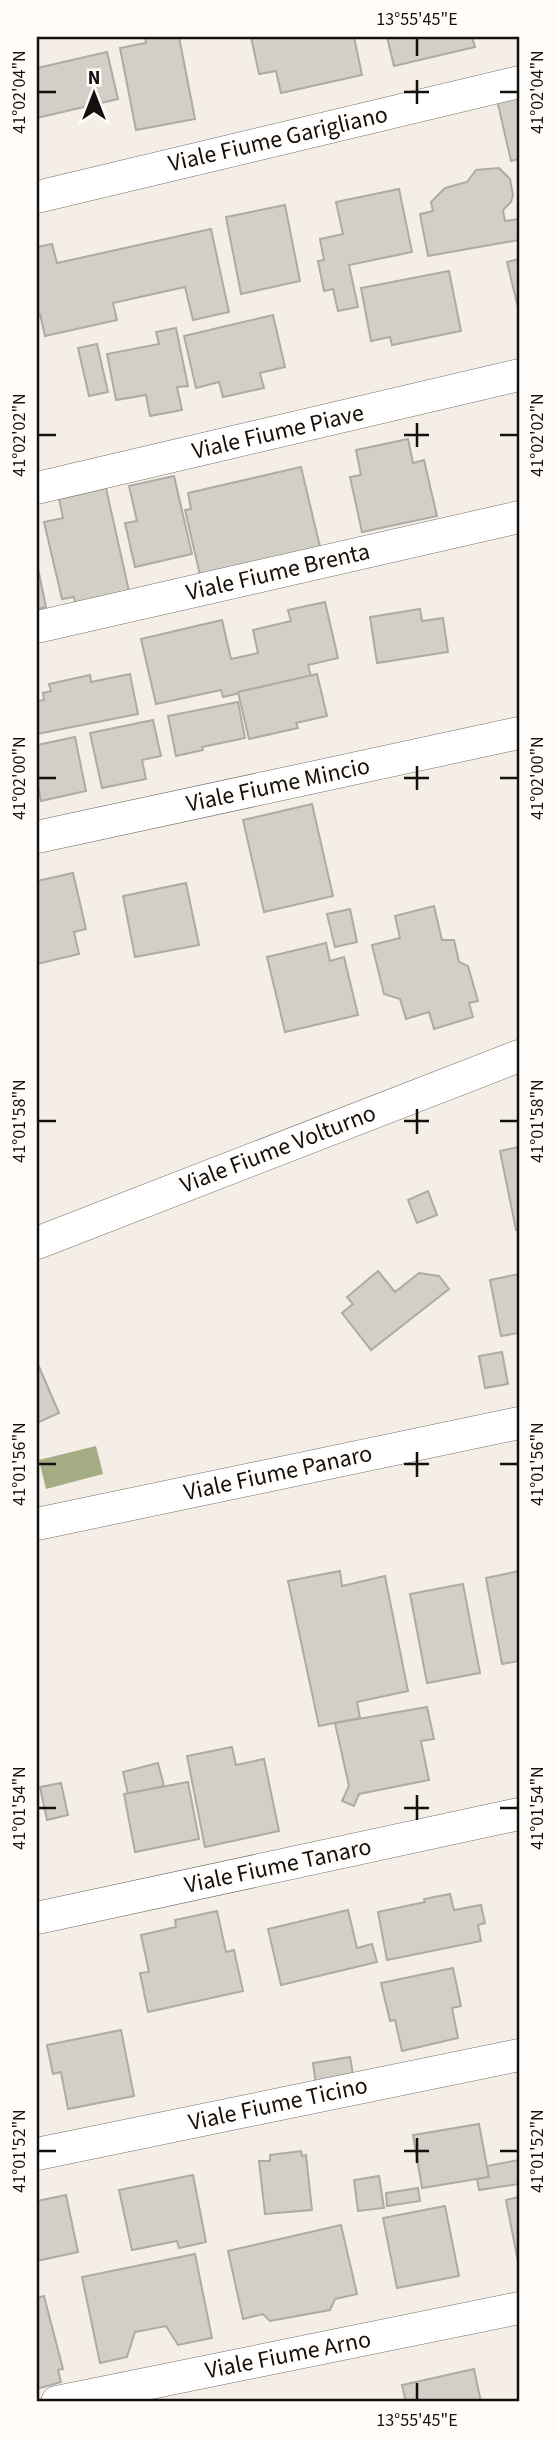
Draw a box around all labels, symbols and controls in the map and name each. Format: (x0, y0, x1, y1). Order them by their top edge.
text: 13°55'45"E (376, 7, 458, 32)
text: 41°02'04"N (7, 50, 32, 134)
text: 41°02'04"N (525, 50, 550, 134)
north arrow (60, 60, 130, 130)
text: N (88, 65, 100, 92)
street label: Viale Fiume Garigliano (165, 97, 391, 181)
text: 41°02'02"N (7, 393, 32, 477)
text: 41°02'02"N (525, 393, 550, 477)
street label: Viale Fiume Piave (189, 395, 367, 469)
street label: Viale Fiume Brenta (183, 534, 373, 610)
text: 41°02'00"N (7, 736, 32, 820)
text: 41°02'00"N (525, 736, 550, 820)
street label: Viale Fiume Mincio (183, 748, 373, 822)
text: 41°01'58"N (7, 1079, 32, 1163)
text: 41°01'58"N (525, 1079, 550, 1163)
street label: Viale Fiume Volturno (175, 1096, 381, 1202)
text: 41°01'56"N (7, 1422, 32, 1506)
text: 41°01'56"N (525, 1422, 550, 1506)
street label: Viale Fiume Panaro (181, 1436, 375, 1510)
text: 41°01'54"N (7, 1766, 32, 1850)
text: 41°01'54"N (525, 1766, 550, 1850)
street label: Viale Fiume Tanaro (181, 1829, 375, 1903)
street label: Viale Fiume Ticino (185, 2068, 371, 2140)
text: 41°01'52"N (7, 2109, 32, 2193)
text: 41°01'52"N (525, 2109, 550, 2193)
street label: Viale Fiume Arno (202, 2322, 374, 2388)
text: 13°55'45"E (376, 2408, 458, 2433)

